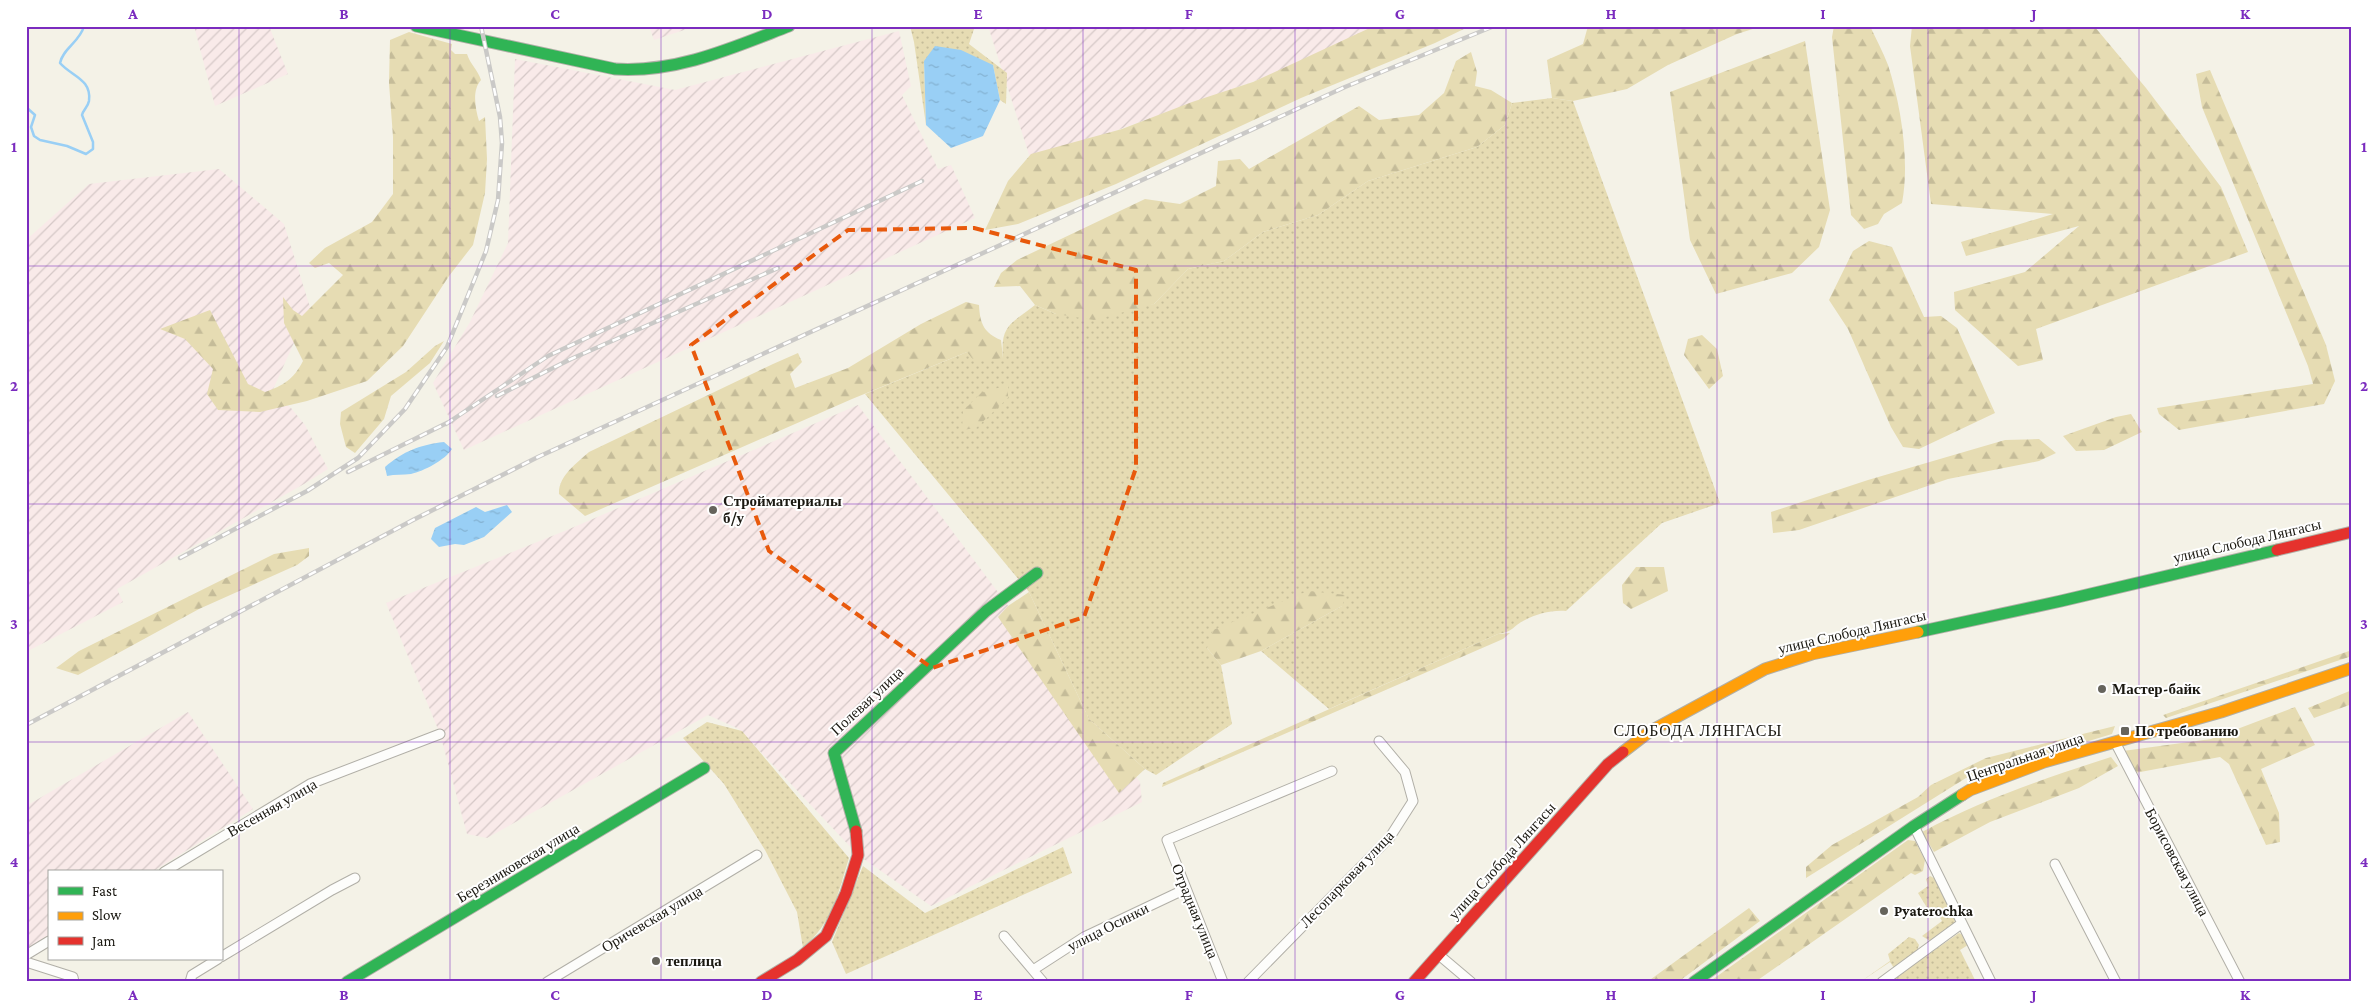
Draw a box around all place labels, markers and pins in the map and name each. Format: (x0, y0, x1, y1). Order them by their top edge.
place label: Стройматериалы б/у (723, 493, 842, 526)
marker: Стройматериалы б/у (707, 504, 719, 516)
place label: Мастер-байк (2112, 681, 2201, 697)
marker: Мастер-байк (2096, 683, 2108, 695)
place label: По требованию (2135, 723, 2238, 739)
marker: По требованию (2119, 725, 2131, 737)
place label: Pyaterochka (1894, 903, 1974, 919)
marker: Pyaterochka (1878, 905, 1890, 917)
place label: теплица (666, 953, 722, 969)
marker: теплица (650, 955, 662, 967)

